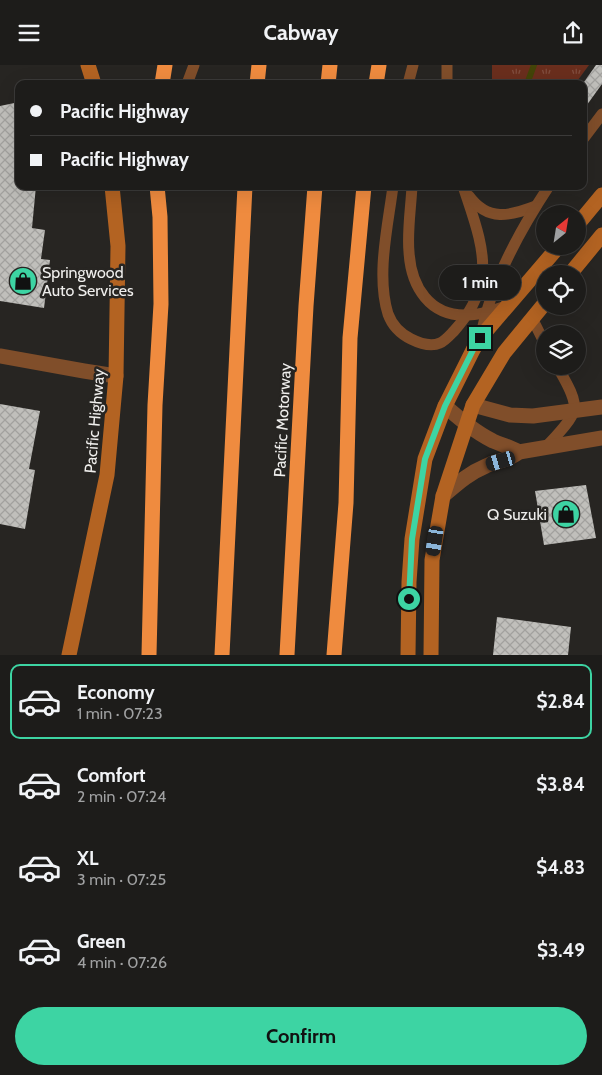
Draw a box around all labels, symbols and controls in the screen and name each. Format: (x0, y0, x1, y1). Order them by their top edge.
icon: menu (15, 19, 43, 47)
text: Cabway (264, 19, 338, 46)
icon: share (559, 19, 587, 47)
text: Pacific Highway (60, 100, 189, 123)
text: Pacific Highway (60, 148, 189, 171)
north arrow (536, 205, 586, 255)
map controls (536, 205, 586, 375)
place label: Springwood Auto Services (42, 263, 134, 300)
callout: 1 min (439, 265, 521, 301)
button: locate (536, 265, 586, 315)
shop icon: Springwood Auto Services (8, 266, 38, 296)
text: 1 min (462, 273, 498, 292)
button: layers (536, 325, 586, 375)
route end (469, 327, 491, 349)
street label: Pacific Motorway (270, 362, 295, 478)
street label: Pacific Highway (80, 368, 109, 474)
car (484, 450, 517, 472)
shop icon: Q Suzuki (551, 499, 581, 529)
place label: Q Suzuki (487, 505, 547, 524)
car (425, 525, 444, 557)
route start (398, 588, 420, 610)
icon: car (17, 679, 62, 724)
text: Economy (77, 681, 155, 704)
text: $2.84 (536, 690, 585, 713)
text: 1 min · 07:23 (77, 704, 163, 723)
icon: car (17, 762, 62, 807)
text: Comfort (77, 764, 146, 787)
text: $3.84 (536, 773, 585, 796)
text: 2 min · 07:24 (77, 787, 166, 806)
icon: car (17, 845, 62, 890)
text: XL (77, 847, 98, 870)
text: $4.83 (536, 856, 585, 879)
text: 3 min · 07:25 (77, 870, 166, 889)
icon: car (17, 928, 62, 973)
text: Green (77, 930, 126, 953)
text: $3.49 (537, 939, 585, 962)
text: 4 min · 07:26 (77, 953, 167, 972)
button: Confirm (15, 1007, 587, 1065)

